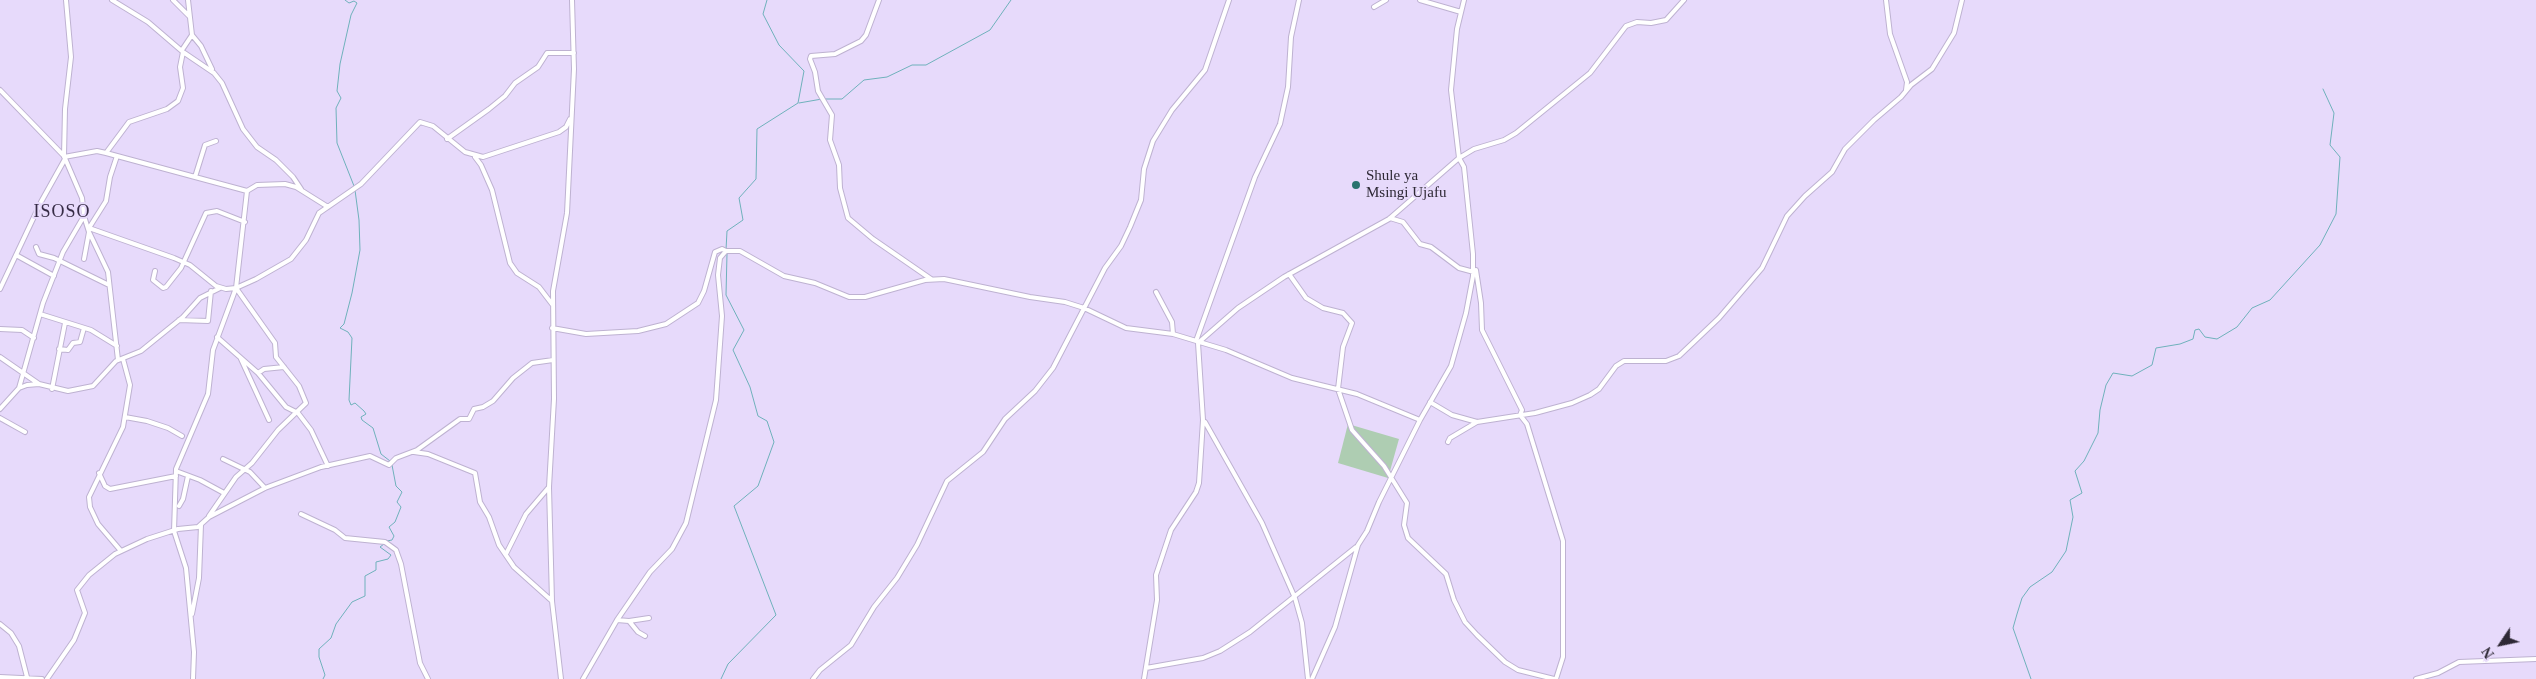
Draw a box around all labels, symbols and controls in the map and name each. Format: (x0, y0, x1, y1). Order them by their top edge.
place label: Shule ya Msingi Ujafu (1366, 167, 1446, 202)
marker: Shule ya Msingi Ujafu (1350, 179, 1362, 191)
district label: ISOSO (33, 201, 91, 223)
north arrow (2476, 619, 2526, 669)
text: N (2479, 644, 2497, 661)

